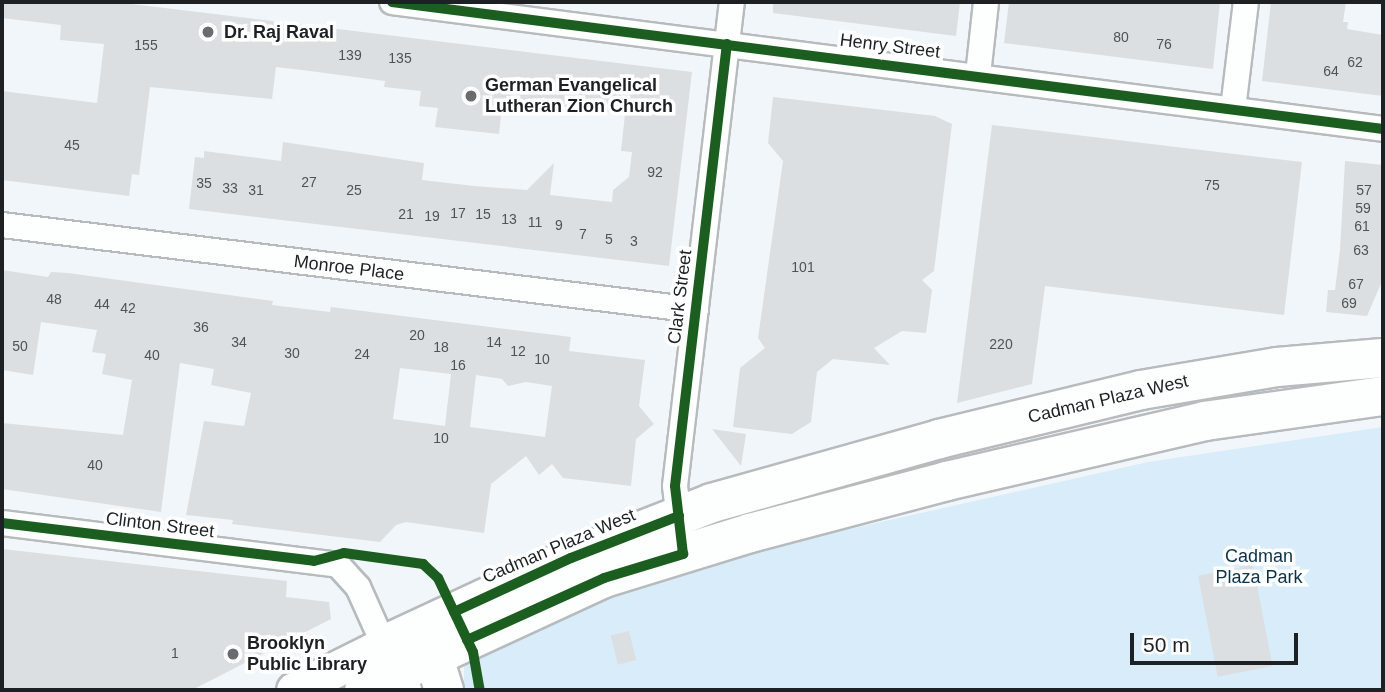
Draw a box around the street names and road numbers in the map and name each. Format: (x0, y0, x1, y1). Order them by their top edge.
street label: Henry Street (839, 29, 941, 63)
street label: Clark Street (663, 249, 697, 345)
street label: Monroe Place (293, 251, 405, 285)
street label: Cadman Plaza West (1026, 370, 1190, 428)
street label: Cadman Plaza West (479, 504, 639, 588)
street label: Clinton Street (105, 508, 215, 542)

